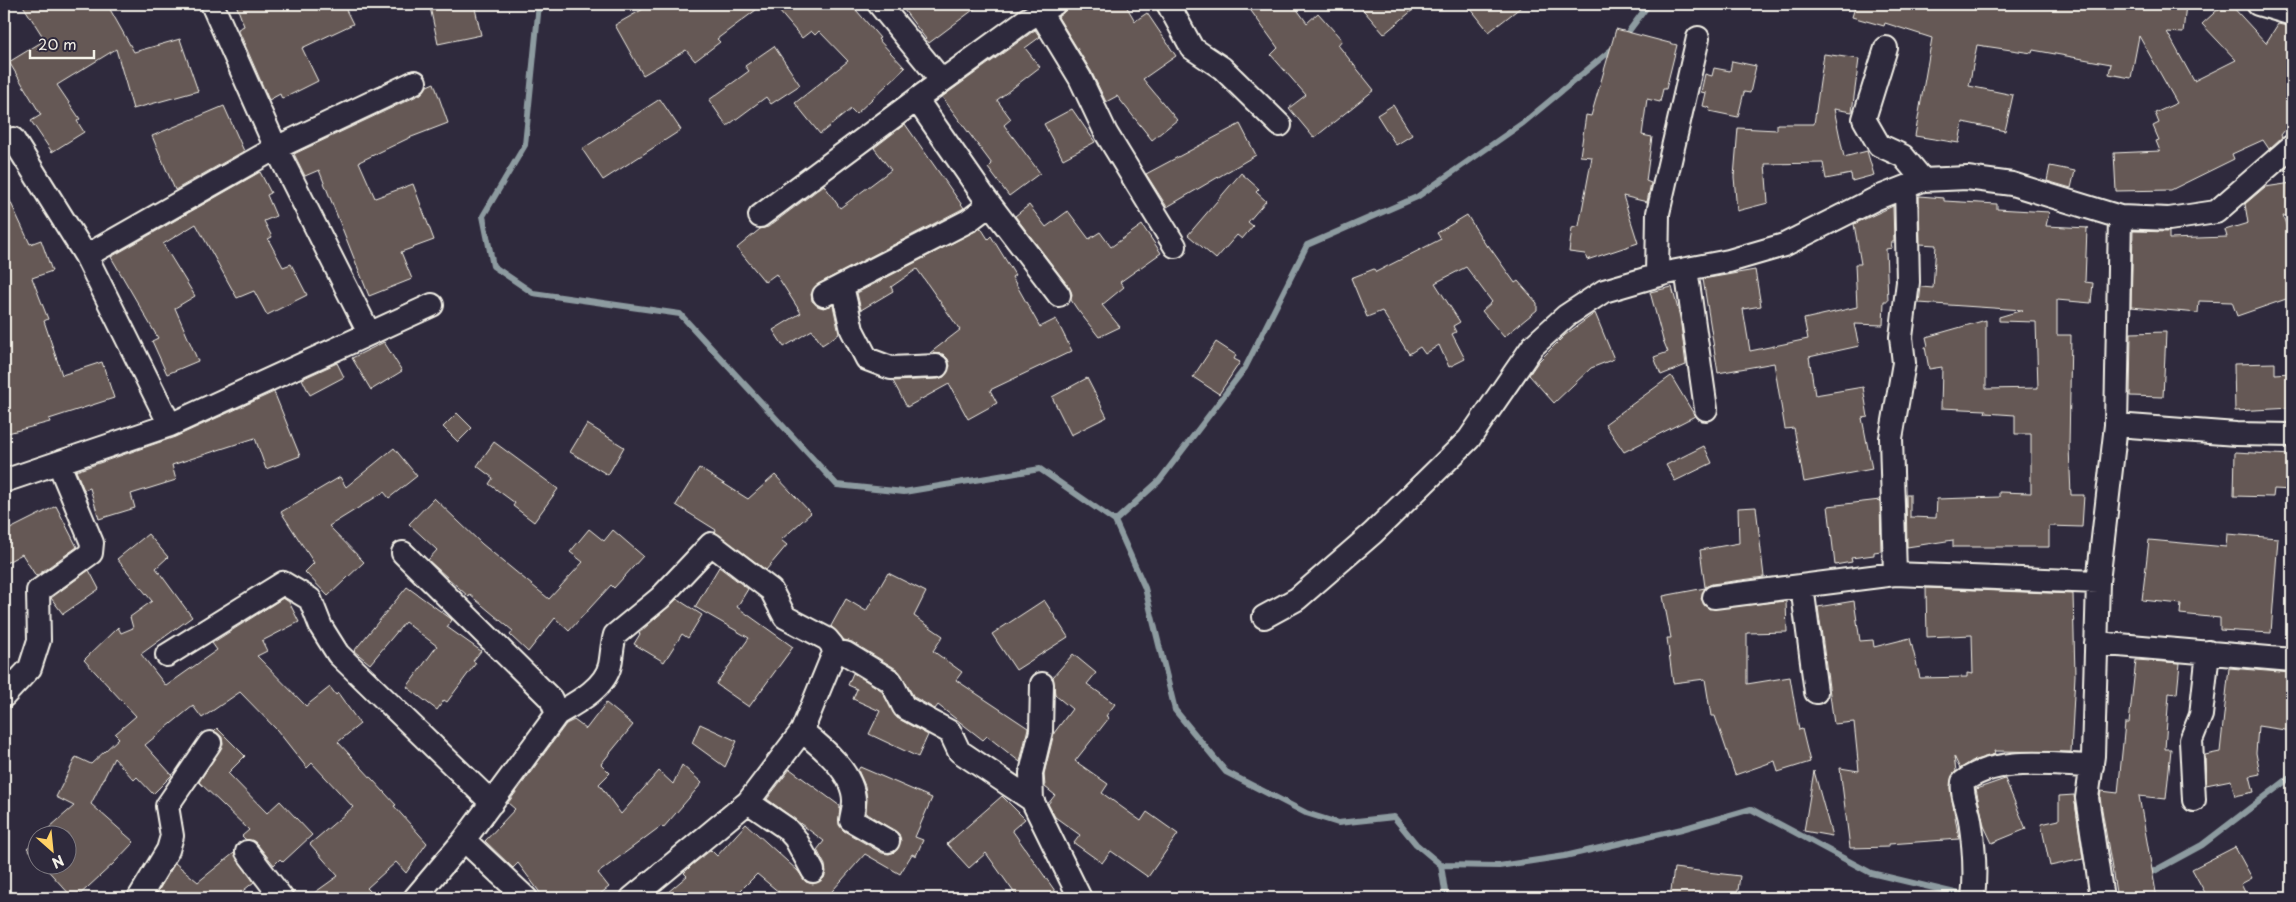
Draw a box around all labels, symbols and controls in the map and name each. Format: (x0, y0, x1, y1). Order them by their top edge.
scale bar (30, 28, 94, 60)
text: 20 m (38, 32, 77, 55)
north arrow (28, 824, 78, 874)
text: N (48, 850, 68, 874)

